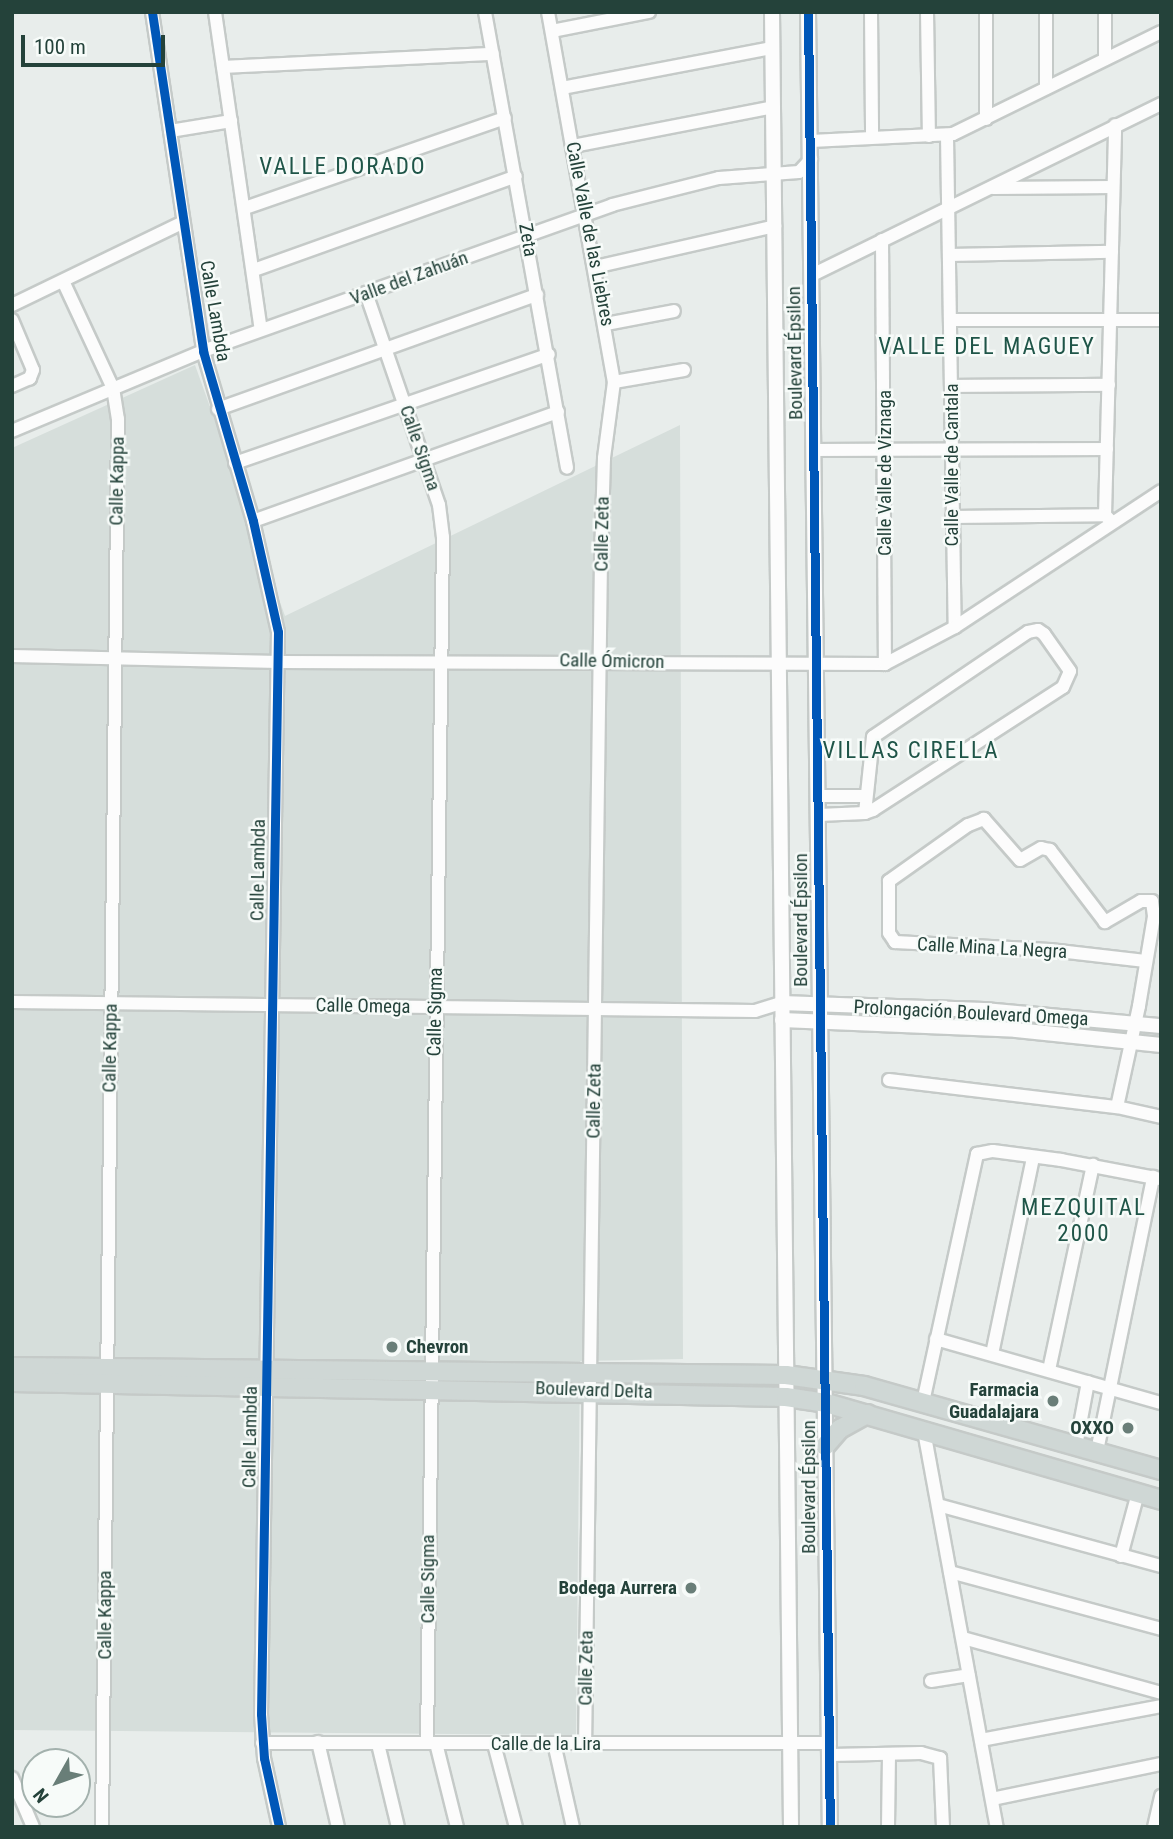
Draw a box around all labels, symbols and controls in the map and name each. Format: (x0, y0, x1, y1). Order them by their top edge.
scale bar (24, 21, 168, 65)
text: 100 m (34, 35, 86, 59)
street label: Calle Valle de las Liebres (561, 140, 619, 328)
district label: VALLE DORADO (261, 153, 425, 181)
street label: Zeta (514, 222, 542, 258)
street label: Valle del Zahuán (347, 246, 471, 310)
street label: Calle Lambda (195, 259, 235, 363)
street label: Boulevard Épsilon (782, 286, 808, 420)
district label: VALLE DEL MAGUEY (880, 333, 1094, 361)
street label: Calle Valle de Cantala (941, 383, 963, 547)
street label: Calle Valle de Viznaga (874, 390, 896, 556)
street label: Calle Sigma (395, 402, 445, 494)
street label: Calle Kappa (105, 436, 129, 526)
street label: Calle Zeta (590, 496, 614, 572)
street label: Calle Ómicron (559, 649, 665, 673)
district label: VILLAS CIRELLA (824, 737, 998, 765)
street label: Calle Lambda (246, 819, 270, 921)
street label: Boulevard Épsilon (790, 853, 812, 987)
street label: Calle Mina La Negra (916, 933, 1068, 963)
street label: Calle Sigma (423, 967, 447, 1057)
street label: Calle Omega (315, 994, 411, 1018)
street label: Prolongación Boulevard Omega (853, 995, 1089, 1031)
street label: Calle Kappa (98, 1003, 122, 1093)
street label: Calle Zeta (582, 1063, 606, 1139)
district label: MEZQUITAL 2000 (1022, 1194, 1146, 1248)
place label: Chevron (406, 1336, 468, 1358)
marker: Chevron (384, 1339, 400, 1355)
street label: Boulevard Delta (535, 1377, 653, 1403)
place label: Farmacia Guadalajara (949, 1379, 1039, 1423)
street label: Calle Lambda (238, 1386, 262, 1488)
marker: Farmacia Guadalajara (1045, 1393, 1061, 1409)
place label: OXXO (1070, 1417, 1114, 1439)
street label: Boulevard Épsilon (798, 1420, 820, 1554)
marker: OXXO (1120, 1420, 1136, 1436)
street label: Calle Sigma (417, 1535, 439, 1623)
street label: Calle Kappa (94, 1570, 116, 1660)
place label: Bodega Aurrera (558, 1577, 677, 1599)
marker: Bodega Aurrera (683, 1580, 699, 1596)
street label: Calle Zeta (574, 1630, 598, 1706)
street label: Calle de la Lira (491, 1733, 601, 1755)
north arrow (21, 1748, 91, 1818)
text: N (29, 1784, 54, 1807)

